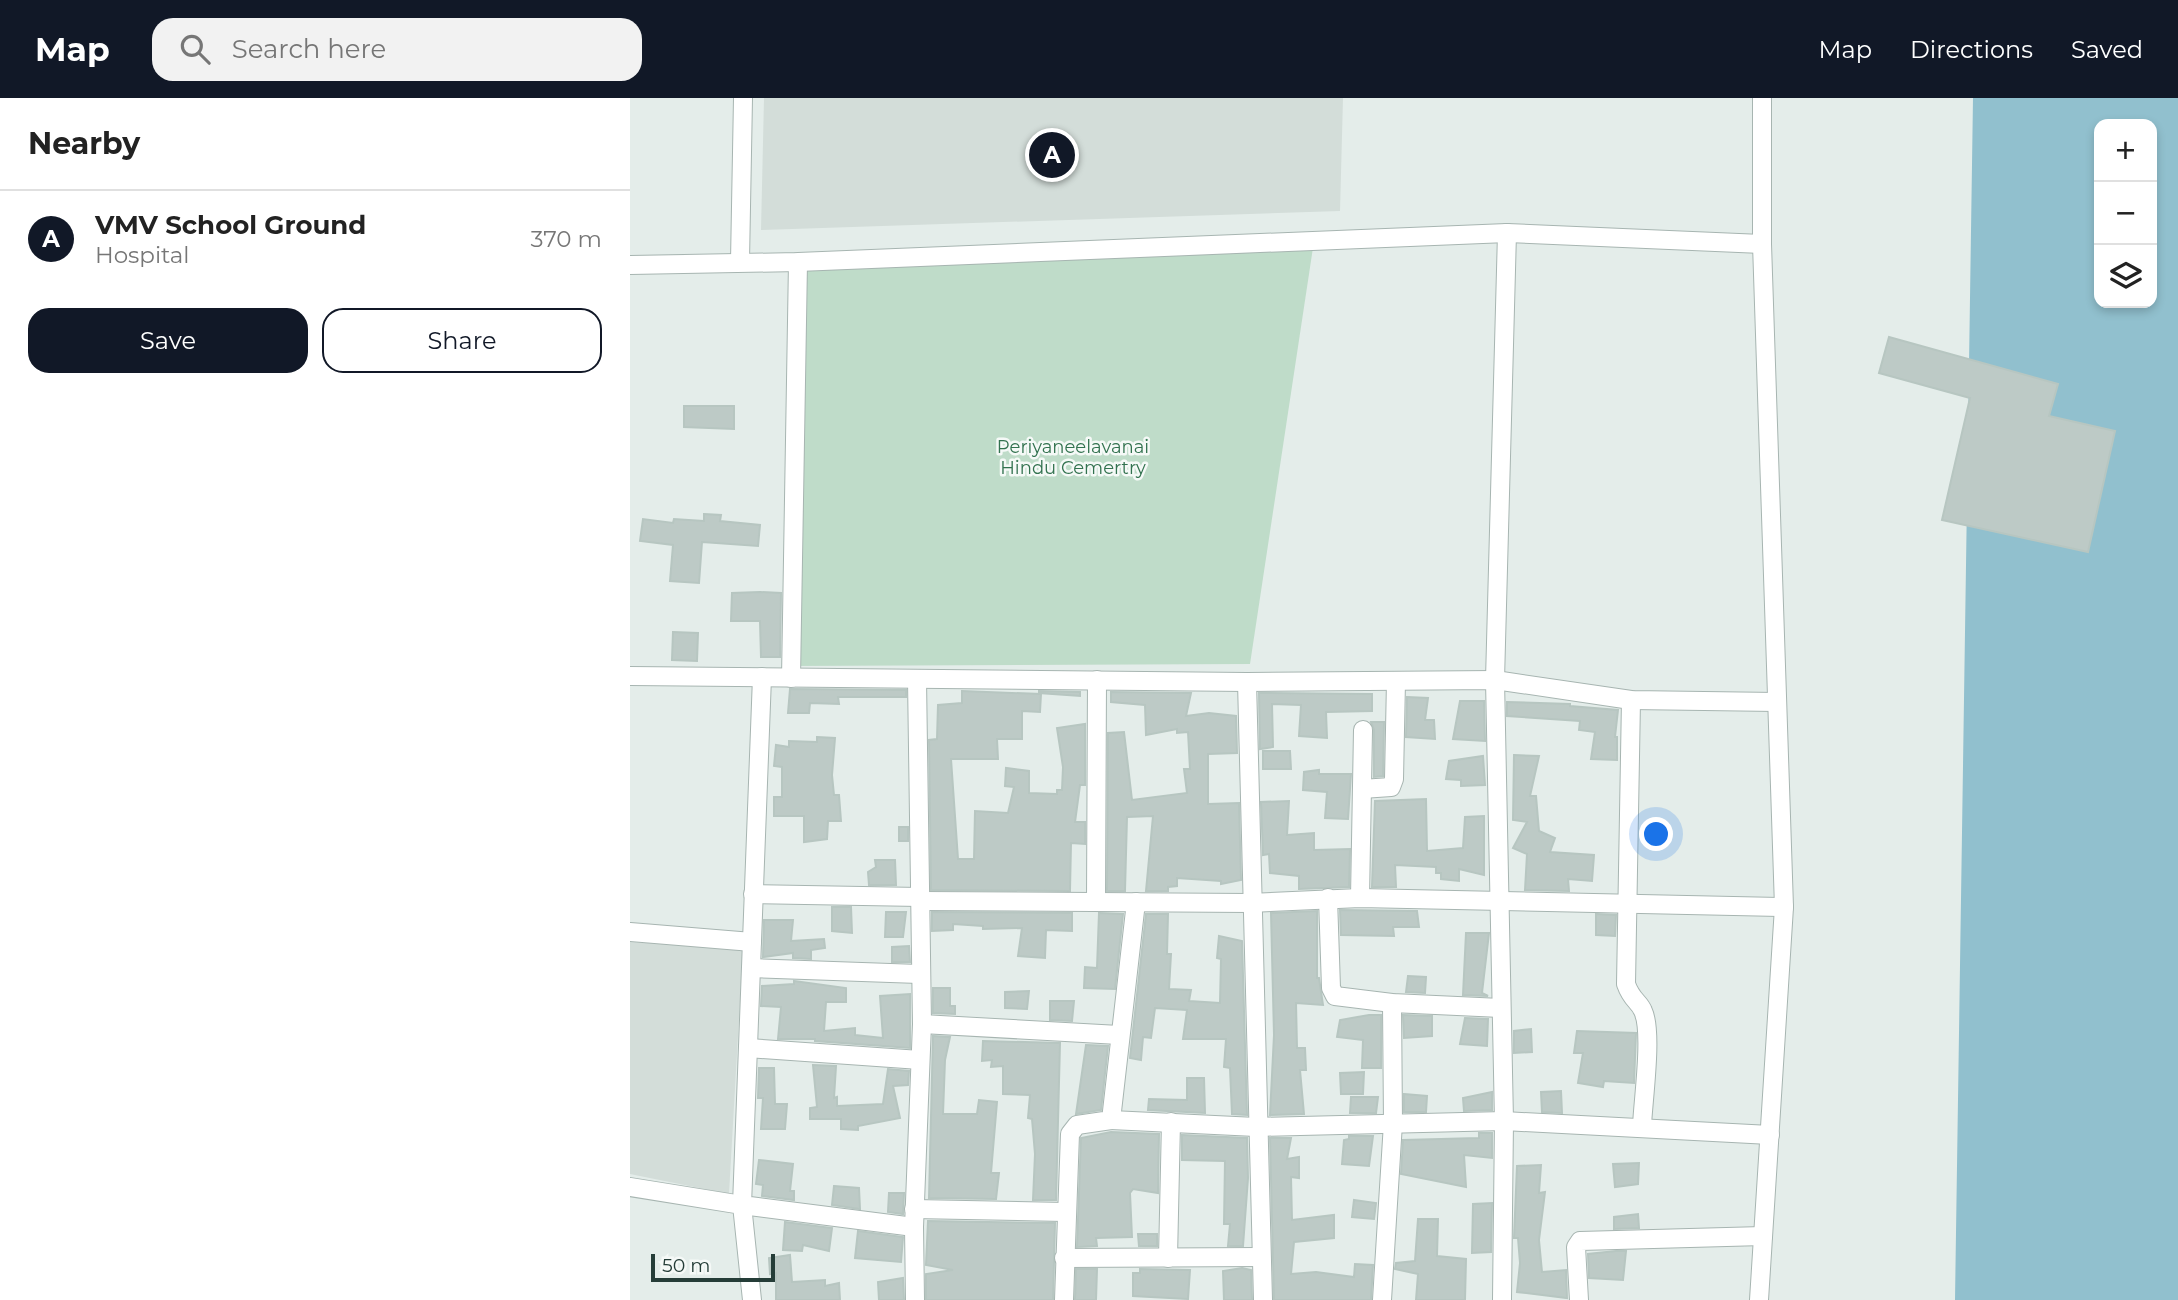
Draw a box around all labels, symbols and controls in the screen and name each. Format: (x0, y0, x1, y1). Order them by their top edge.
search box (152, 18, 642, 81)
text: Map (35, 29, 110, 69)
icon: search (176, 30, 214, 68)
text: Search here (232, 33, 386, 65)
text: Map (1819, 35, 1872, 64)
text: Directions (1910, 35, 2033, 64)
text: Saved (2071, 35, 2143, 64)
map controls (2094, 119, 2157, 308)
button: + (2094, 119, 2157, 182)
text: Nearby (28, 125, 140, 162)
pin: A (1029, 129, 1075, 181)
button: − (2094, 182, 2157, 245)
text: VMV School Ground (95, 209, 366, 241)
text: A (42, 225, 60, 253)
text: 370 m (531, 225, 602, 253)
text: Hospital (95, 241, 190, 269)
button: layers (2094, 245, 2157, 308)
button: Save (28, 308, 308, 373)
button: Share (322, 308, 602, 373)
park label: Periyaneelavanai Hindu Cemertry (997, 436, 1149, 479)
your location (1639, 817, 1673, 851)
scale bar (651, 1251, 775, 1283)
text: 50 m (662, 1254, 710, 1277)

